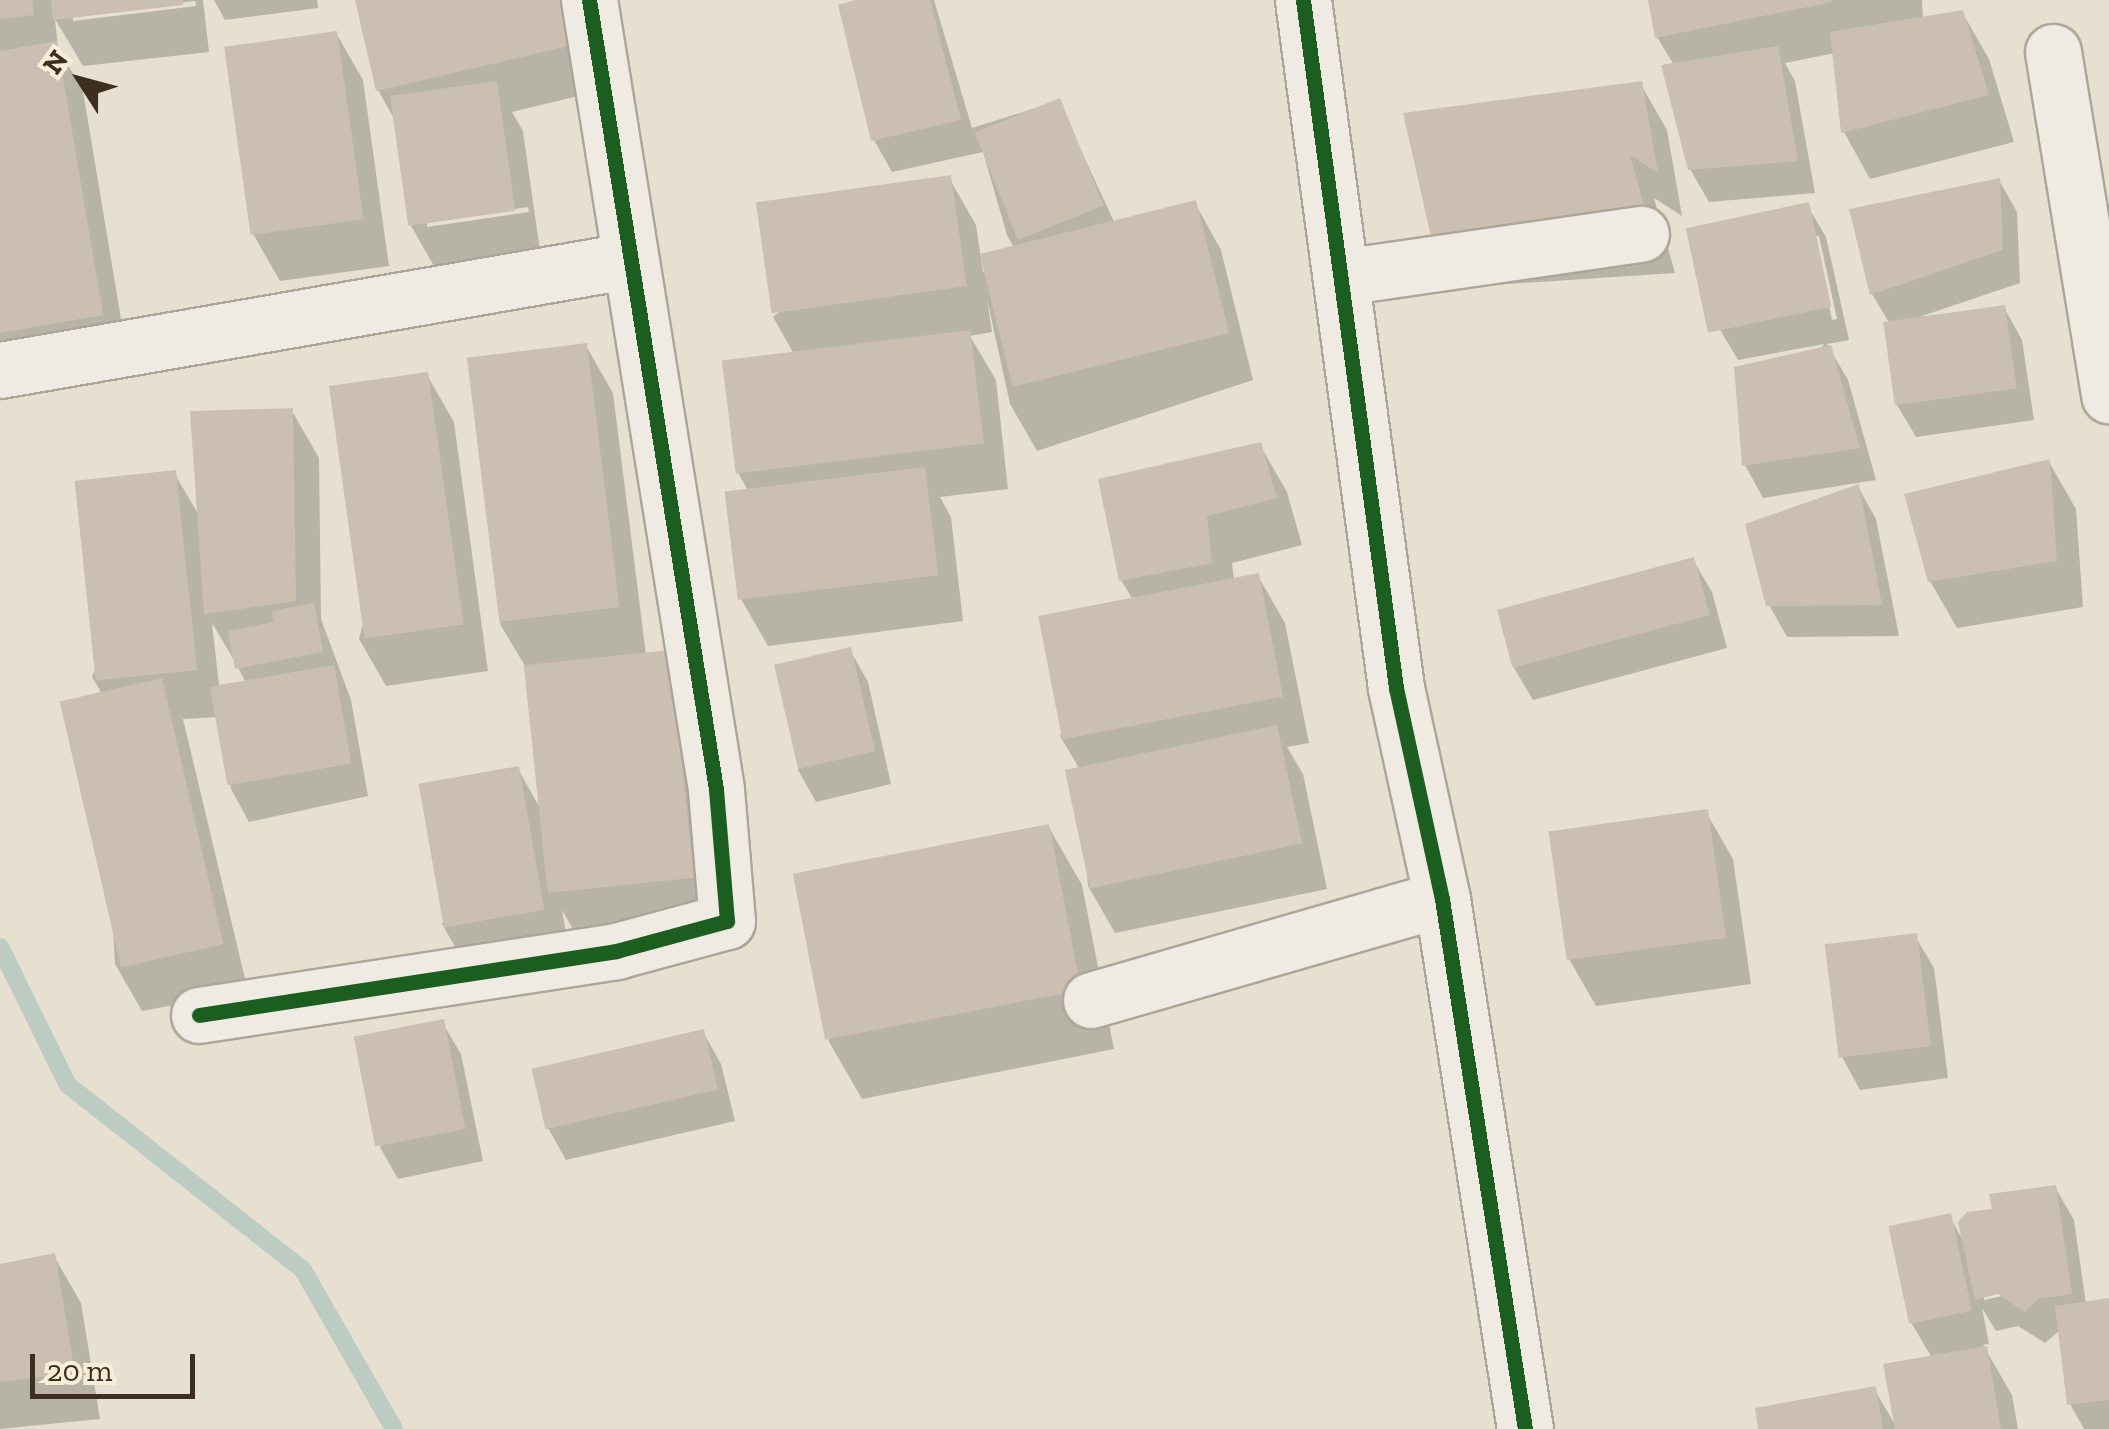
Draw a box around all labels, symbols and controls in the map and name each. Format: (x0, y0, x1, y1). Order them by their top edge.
north arrow (30, 30, 130, 130)
text: N (36, 44, 75, 80)
scale bar (35, 1334, 200, 1396)
text: 20 m (47, 1353, 112, 1389)

